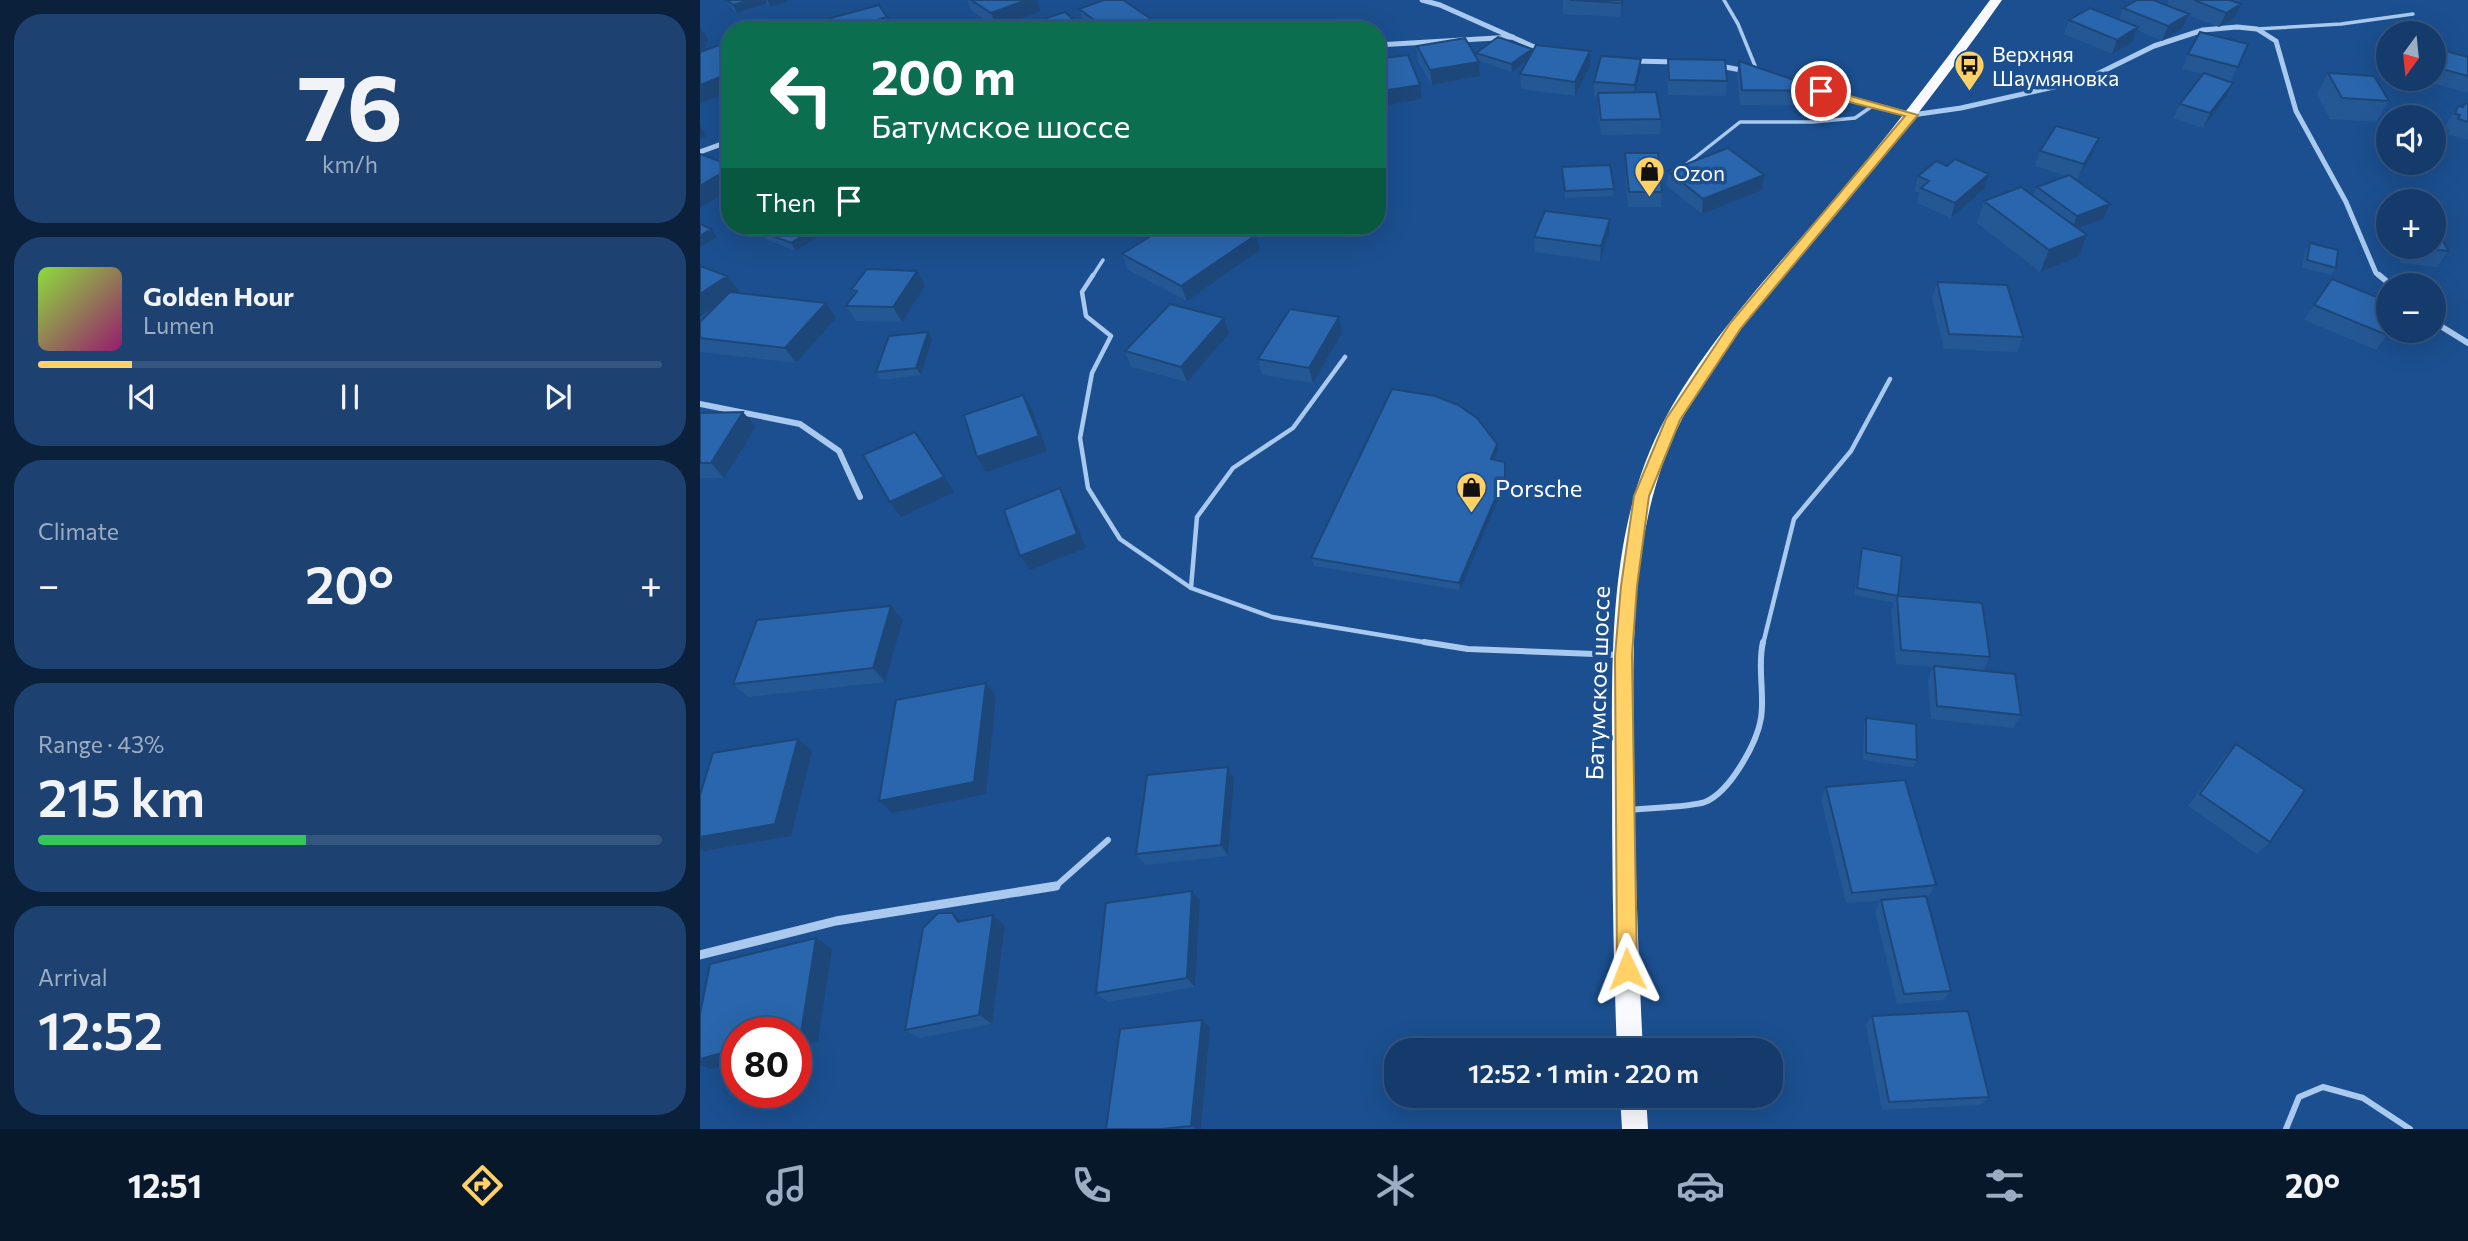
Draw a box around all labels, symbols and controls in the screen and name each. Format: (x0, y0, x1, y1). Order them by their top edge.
north arrow (2376, 21, 2446, 91)
map controls (2376, 21, 2446, 343)
place label: Верхняя Шаумяновка (1992, 41, 2119, 90)
text: 200 m (871, 45, 1016, 105)
text: 76 (297, 48, 403, 160)
bus stop icon: Верхняя Шаумяновка (1952, 48, 1986, 92)
icon: left (756, 49, 847, 140)
pin (1791, 61, 1851, 121)
icon: arrive (1802, 72, 1840, 110)
text: Батумское шоссе (871, 105, 1130, 145)
button: sound (2376, 105, 2446, 175)
text: km/h (322, 150, 378, 178)
shop icon: Ozon (1633, 155, 1667, 199)
place label: Ozon (1673, 160, 1725, 185)
icon: arrive (830, 182, 868, 220)
text: Then (756, 186, 816, 217)
button: + (2376, 189, 2446, 259)
button: − (2376, 273, 2446, 343)
text: Golden Hour (143, 280, 294, 311)
text: Lumen (143, 311, 214, 339)
icon: previous (123, 378, 161, 416)
icon: pause (331, 378, 369, 416)
icon: next (539, 378, 577, 416)
shop icon: Porsche (1455, 470, 1489, 514)
place label: Porsche (1495, 473, 1582, 502)
text: Climate (38, 517, 119, 545)
text: 20° (305, 551, 394, 615)
text: − (38, 560, 60, 607)
text: + (640, 560, 662, 607)
street label: Батумское шоссе (1579, 585, 1615, 781)
text: Range · 43% (38, 730, 164, 758)
text: 215 km (38, 764, 205, 828)
position arrow (1590, 932, 1664, 1006)
text: Arrival (38, 963, 108, 991)
text: 12:52 (38, 997, 163, 1061)
speed limit sign: 80 (721, 1017, 812, 1108)
text: 12:52 · 1 min · 220 m (1468, 1057, 1699, 1088)
icon: directions (458, 1161, 507, 1210)
icon: music (762, 1161, 811, 1210)
icon: phone (1067, 1161, 1116, 1210)
icon: climate (1371, 1161, 1420, 1210)
icon: car (1676, 1161, 1725, 1210)
icon: filters (1980, 1161, 2029, 1210)
text: 12:51 (128, 1165, 202, 1205)
text: 20° (2285, 1165, 2340, 1205)

